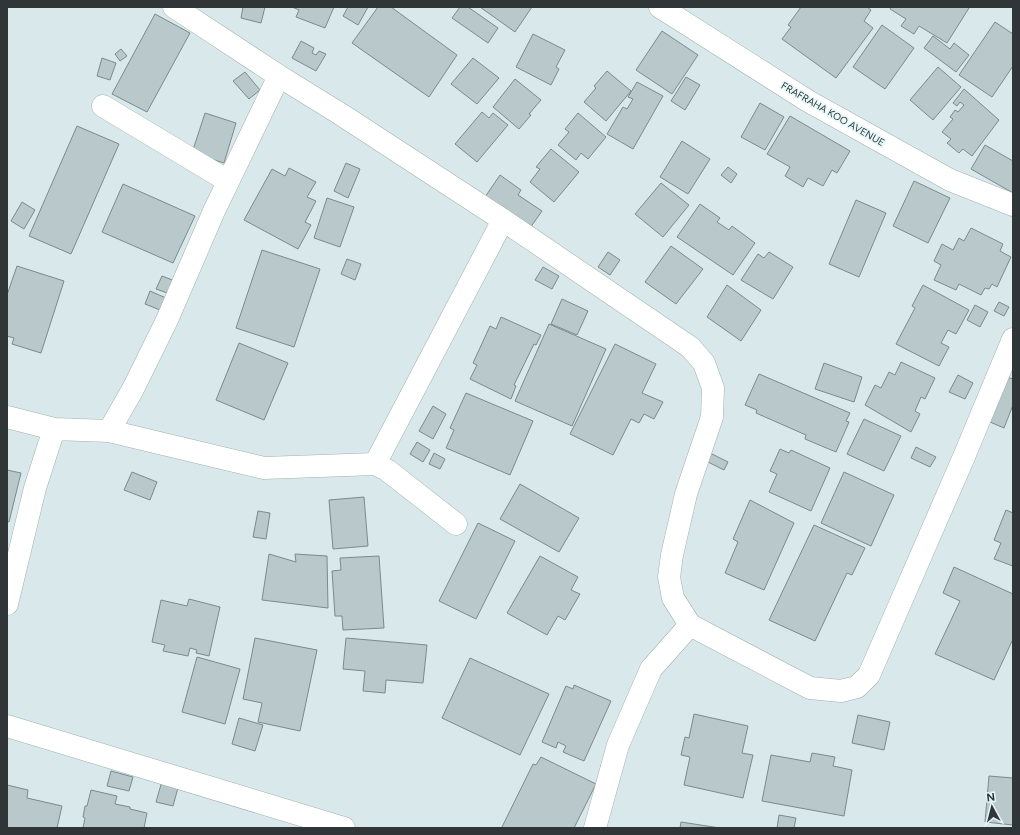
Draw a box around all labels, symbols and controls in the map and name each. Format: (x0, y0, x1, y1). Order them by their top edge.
street label: FRAFRAHA KOO AVENUE (779, 79, 887, 149)
north arrow (972, 787, 1012, 827)
text: N (986, 791, 996, 805)

